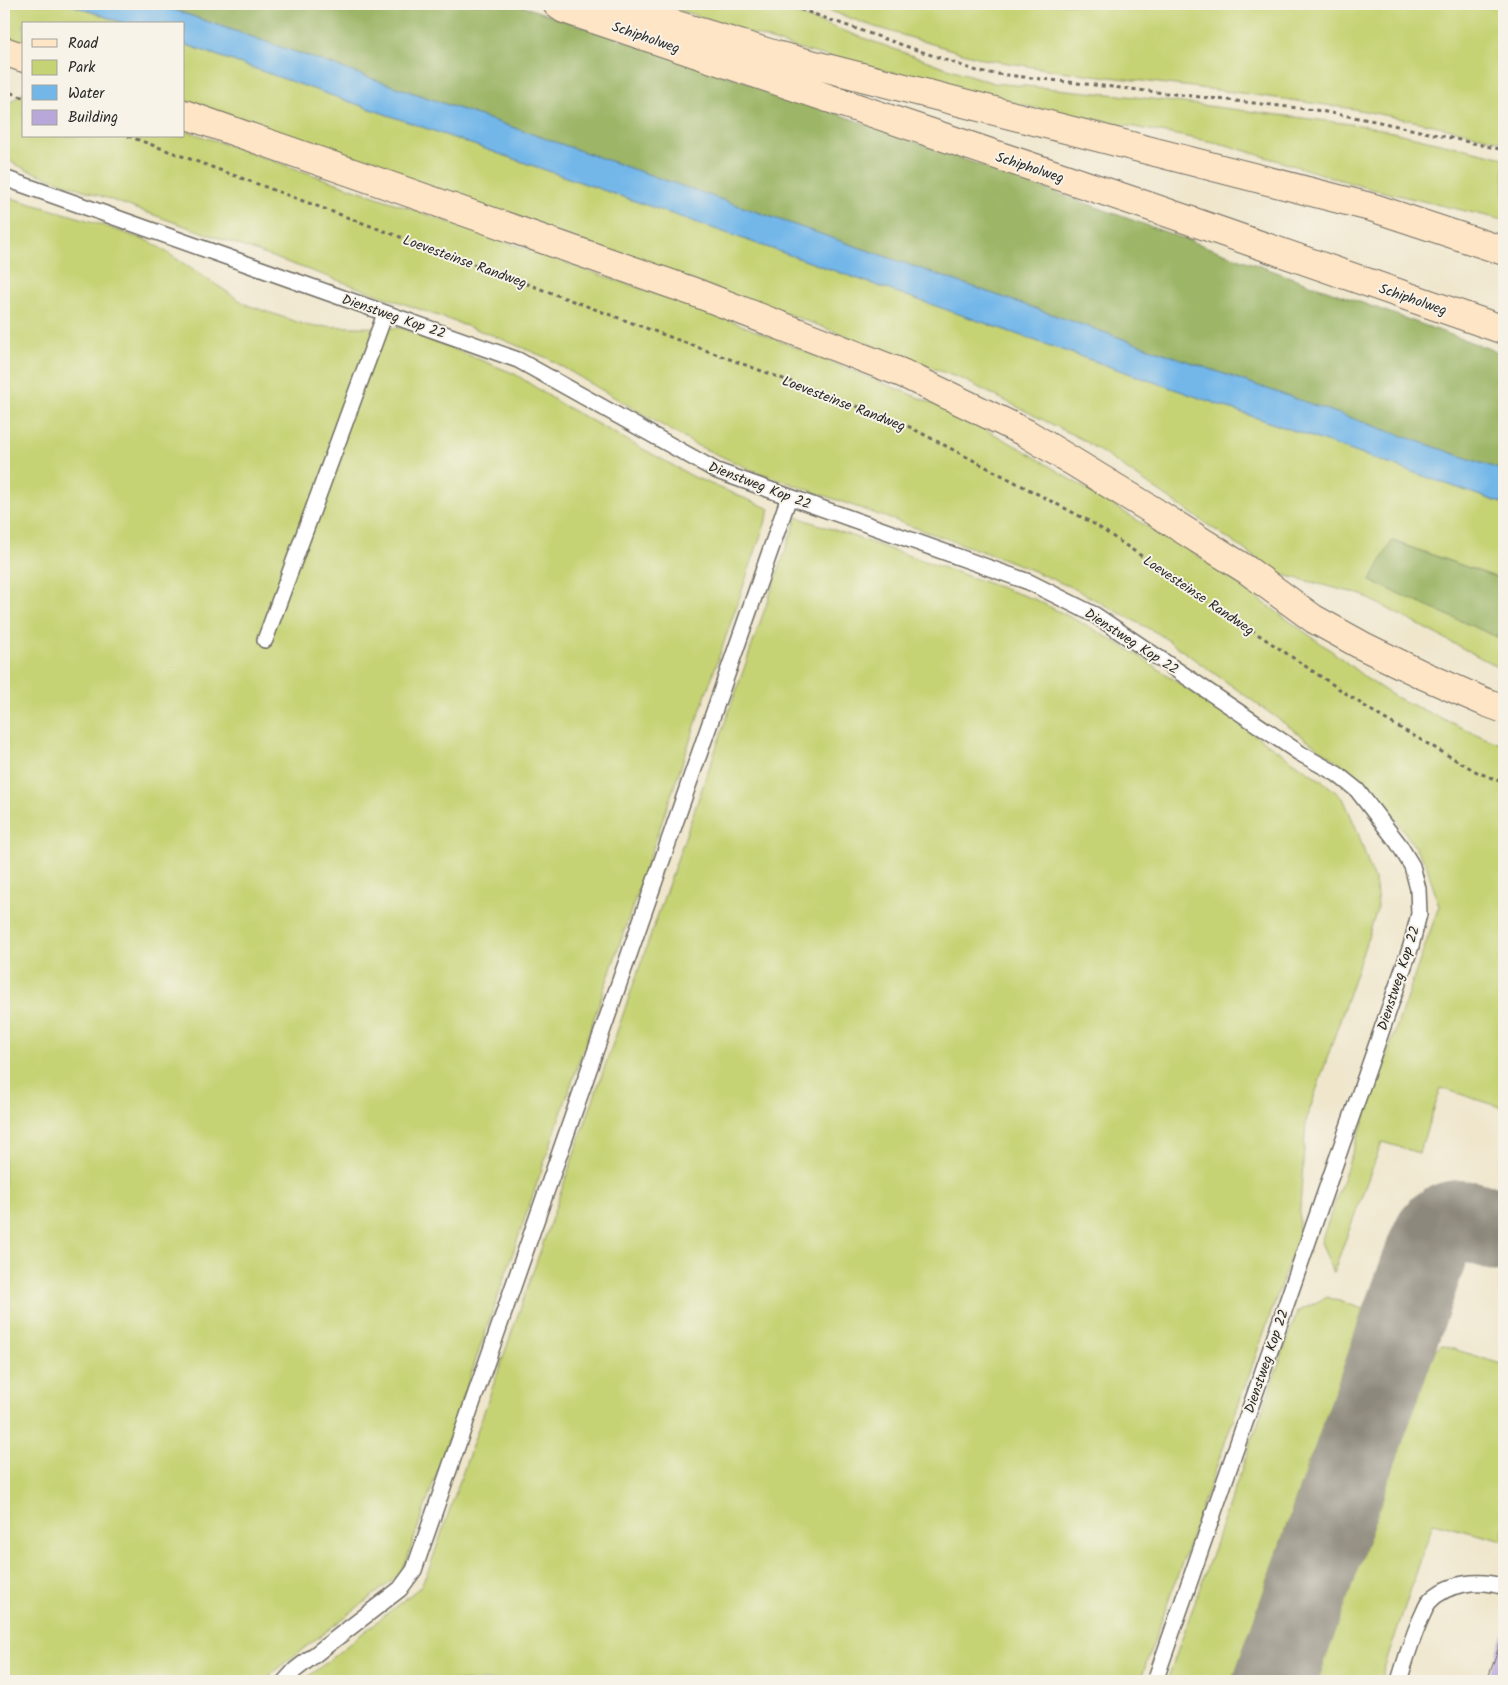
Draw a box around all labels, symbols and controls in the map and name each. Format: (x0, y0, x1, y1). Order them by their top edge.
street label: Schipholweg (609, 16, 683, 60)
legend (22, 22, 185, 138)
text: Road (68, 32, 99, 56)
text: Park (68, 56, 96, 80)
text: Water (68, 82, 105, 106)
text: Building (68, 106, 118, 130)
street label: Schipholweg (993, 147, 1067, 189)
street label: Loevesteinse Randweg (400, 229, 530, 295)
street label: Schipholweg (1376, 278, 1450, 322)
street label: Dienstweg Kop 22 (339, 289, 449, 345)
street label: Loevesteinse Randweg (779, 370, 908, 438)
street label: Dienstweg Kop 22 (705, 456, 814, 516)
street label: Loevesteinse Randweg (1138, 550, 1259, 641)
street label: Dienstweg Kop 22 (1080, 603, 1183, 681)
street label: Dienstweg Kop 22 (1372, 923, 1426, 1033)
street label: Dienstweg Kop 22 (1239, 1306, 1295, 1416)

